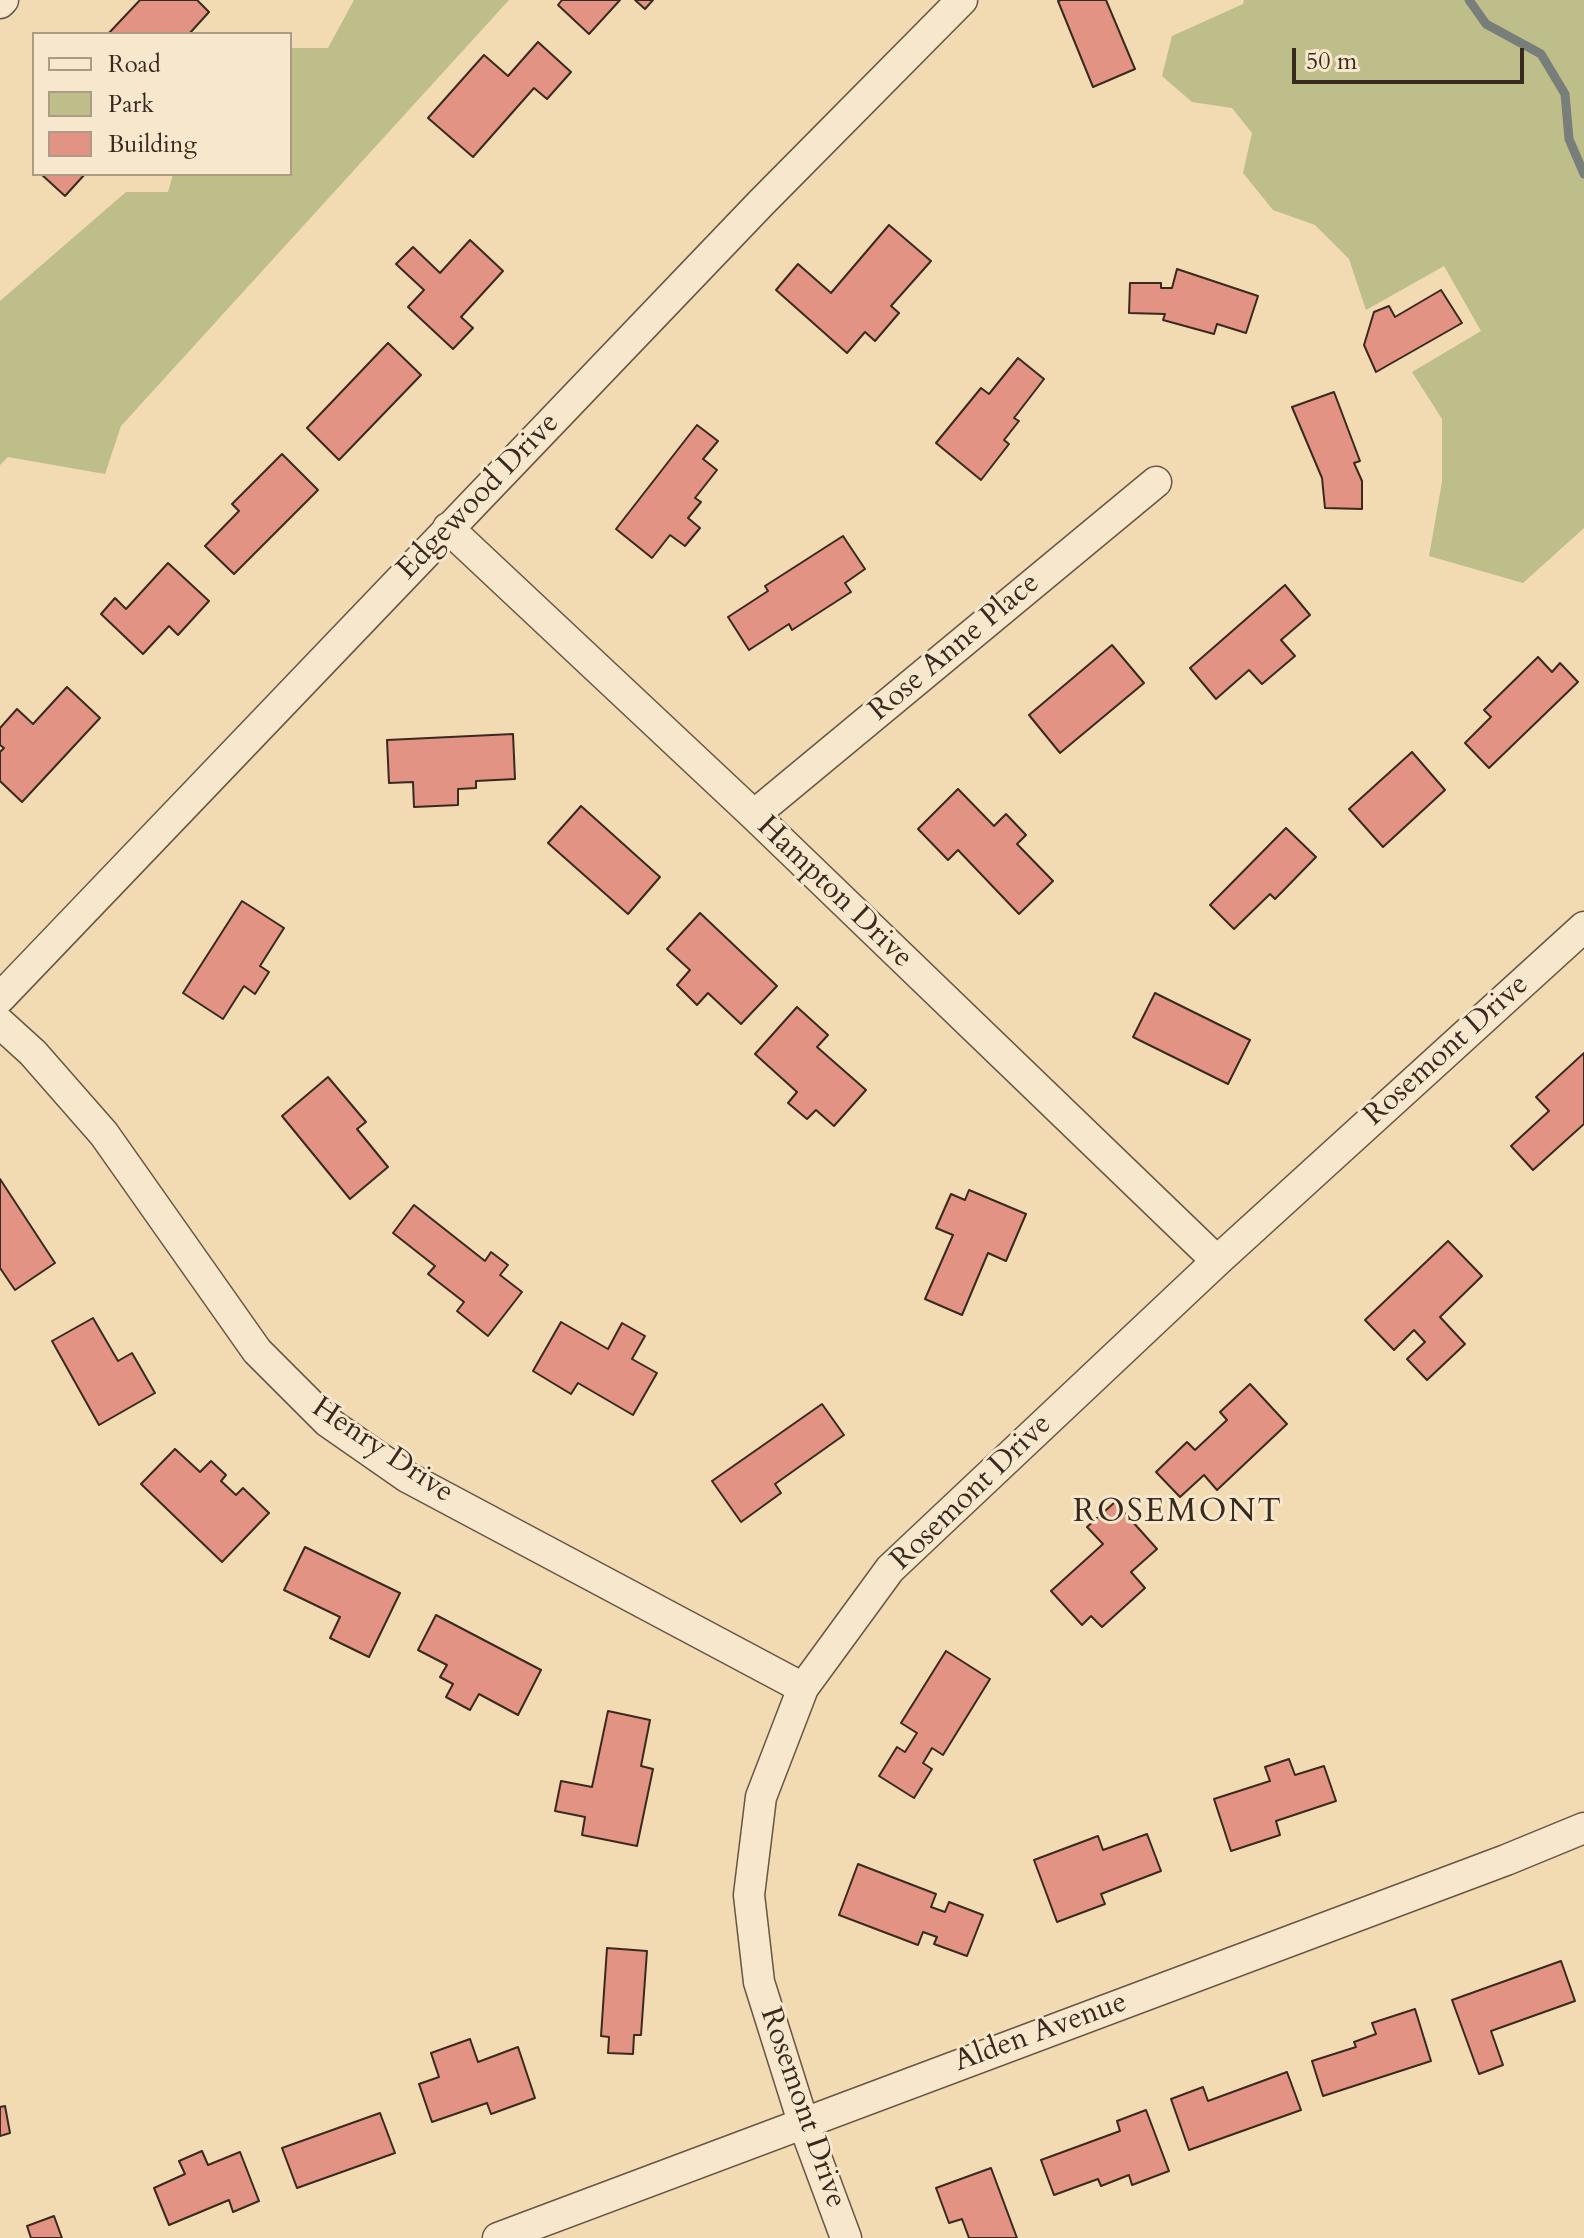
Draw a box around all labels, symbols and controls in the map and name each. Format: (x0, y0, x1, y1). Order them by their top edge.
legend (32, 32, 292, 176)
scale bar (1296, 32, 1528, 82)
text: 50 m (1306, 45, 1357, 78)
text: Road (108, 48, 161, 81)
text: Park (108, 88, 154, 121)
text: Building (108, 128, 197, 161)
street label: Edgewood Drive (390, 406, 568, 588)
street label: Rose Anne Place (862, 566, 1048, 730)
street label: Hampton Drive (749, 810, 919, 976)
street label: Rosemont Drive (1357, 968, 1537, 1134)
street label: Henry Drive (304, 1390, 460, 1512)
street label: Rosemont Drive (884, 1407, 1060, 1579)
district label: ROSEMONT (1073, 1495, 1283, 1533)
street label: Alden Avenue (950, 1985, 1132, 2081)
street label: Rosemont Drive (751, 2003, 853, 2213)

